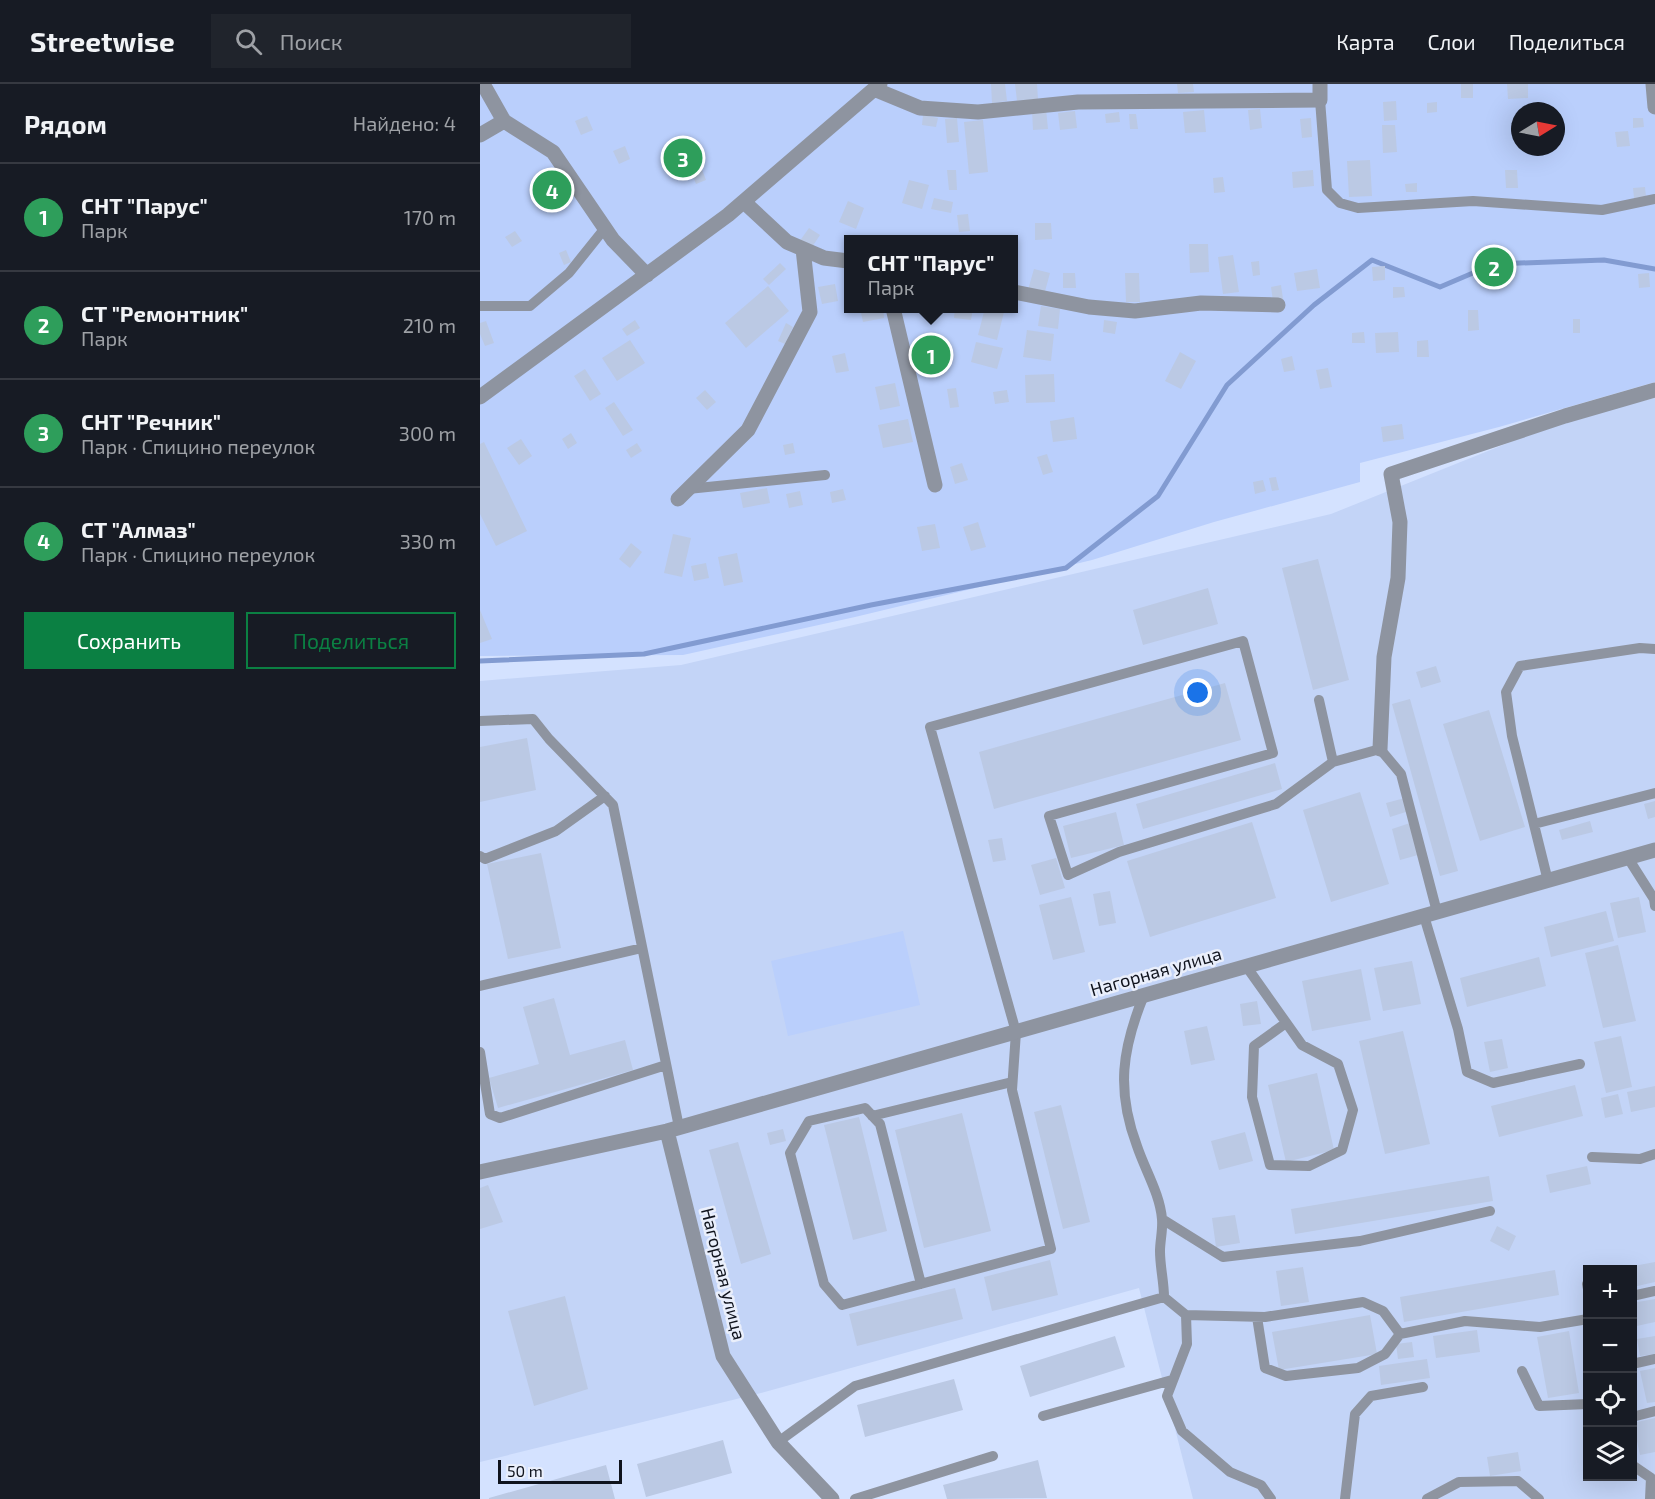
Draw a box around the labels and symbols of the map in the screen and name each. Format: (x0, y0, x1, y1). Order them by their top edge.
north arrow (1511, 102, 1565, 156)
pin: 3 (664, 136, 702, 181)
pin: 4 (532, 168, 572, 212)
pin: 2 (1474, 244, 1514, 290)
pin: 1 (912, 332, 950, 378)
your location (1183, 678, 1212, 707)
street label: Нагорная улица (1088, 942, 1224, 1000)
street label: Нагорная улица (697, 1205, 751, 1342)
scale bar (498, 1457, 622, 1484)

